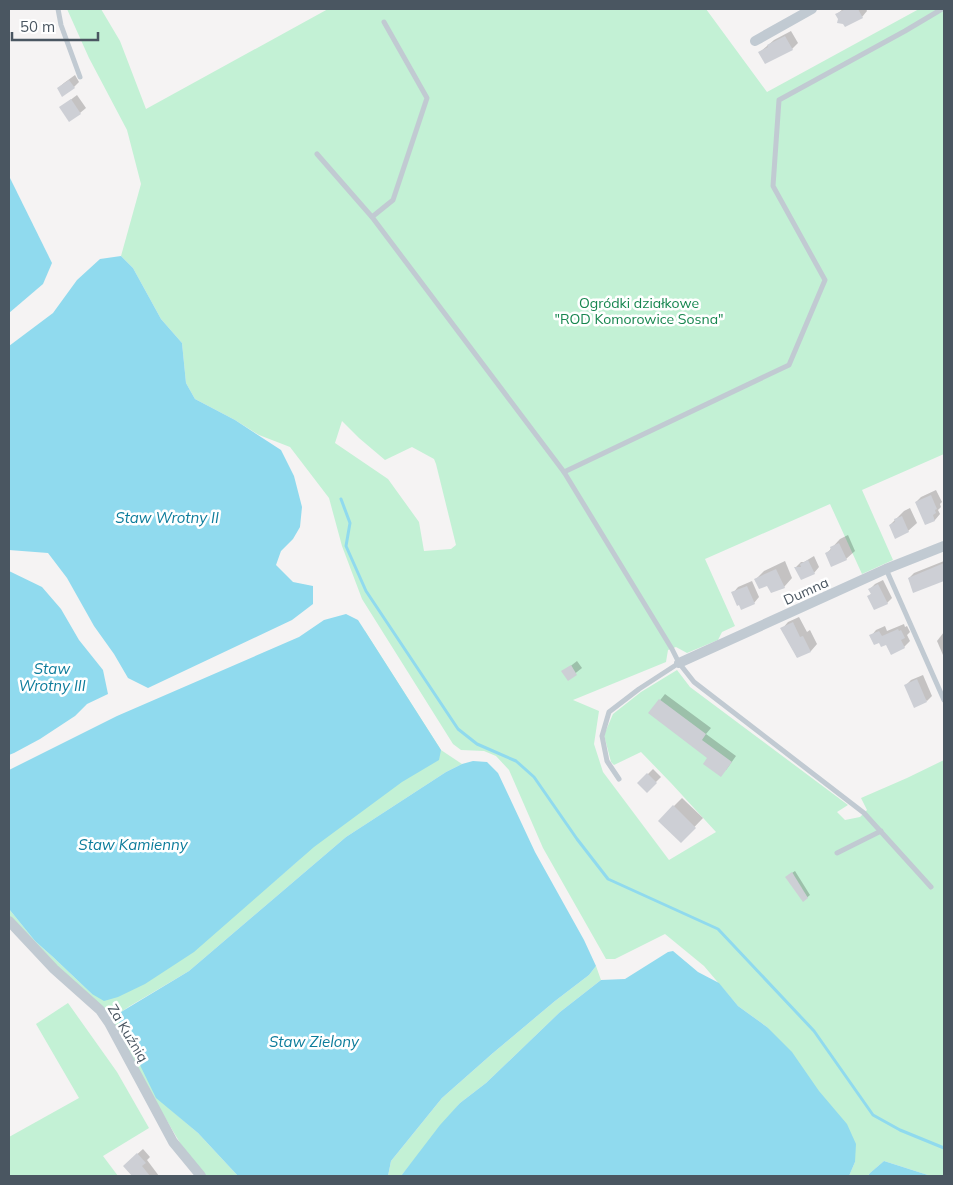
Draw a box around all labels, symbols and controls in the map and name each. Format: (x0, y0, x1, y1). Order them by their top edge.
scale bar (12, 10, 99, 42)
text: 50 m (20, 17, 55, 36)
park label: Ogródki działkowe "ROD Komorowice Sosna" (554, 294, 724, 328)
water label: Staw Wrotny II (115, 508, 219, 527)
street label: Dumna (781, 573, 831, 609)
water label: Staw Wrotny III (18, 659, 86, 695)
water label: Staw Kamienny (78, 835, 189, 854)
street label: Za Kuźnią (104, 1001, 152, 1065)
water label: Staw Zielony (269, 1032, 360, 1051)

